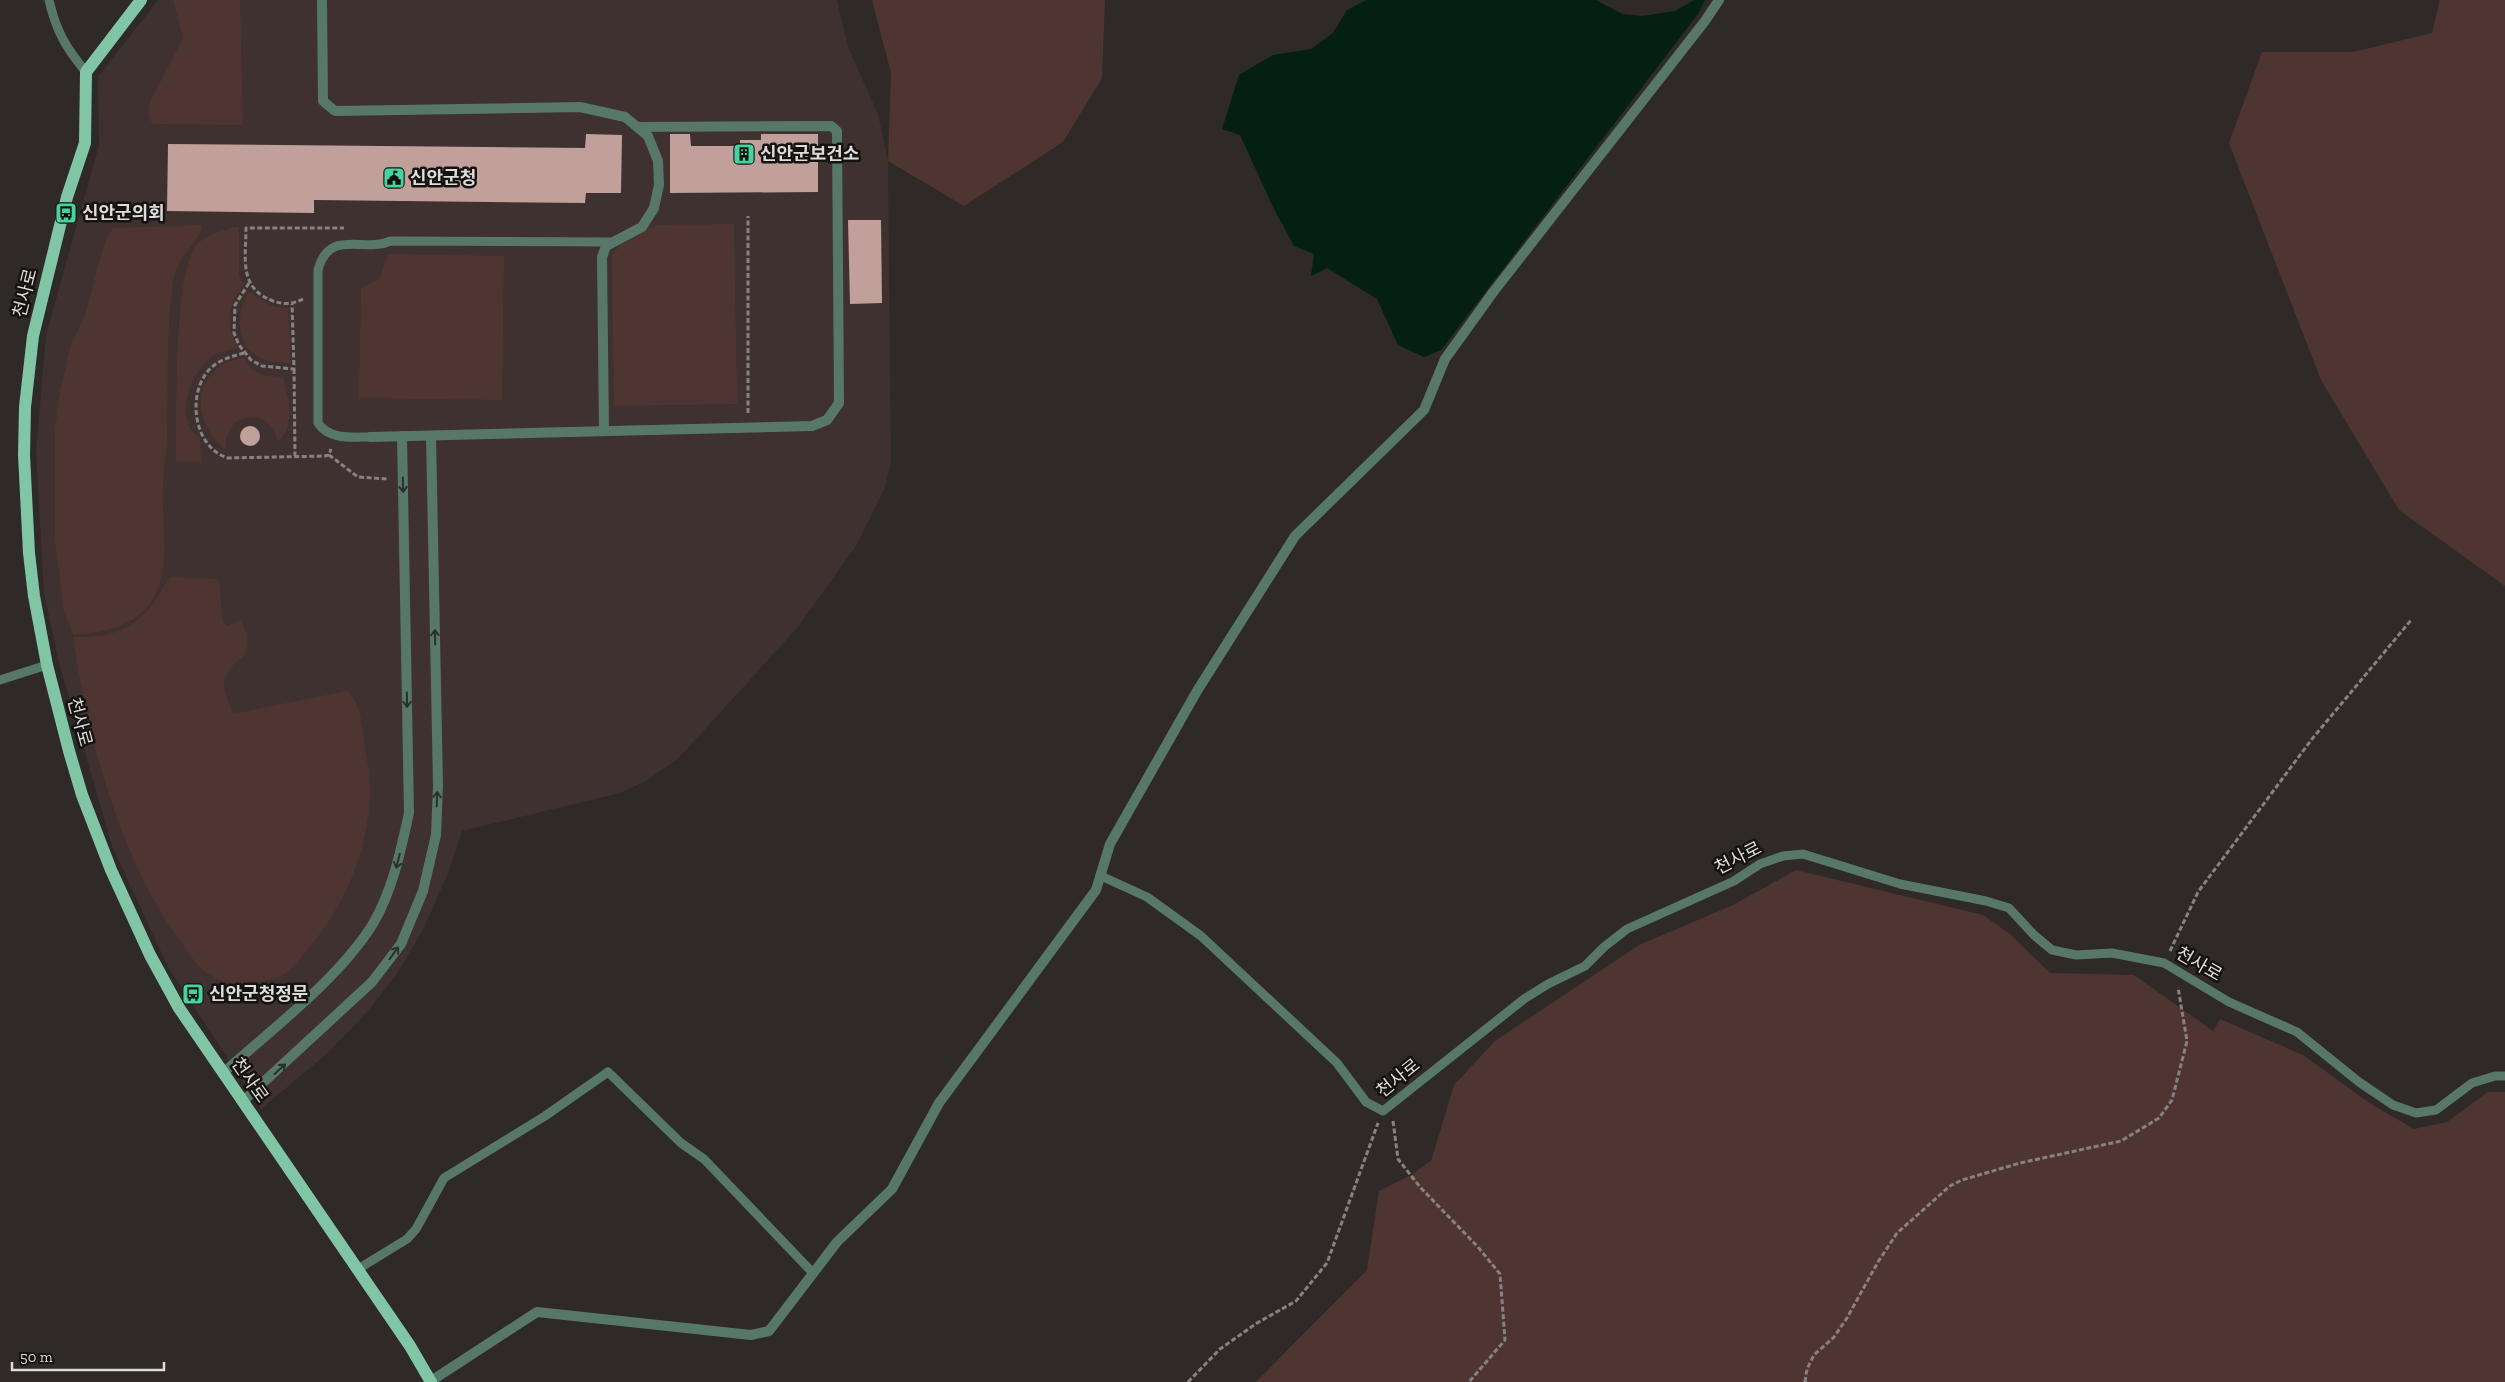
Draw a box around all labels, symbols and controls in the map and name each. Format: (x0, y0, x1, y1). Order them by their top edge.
building icon: 신안군보건소 (732, 142, 756, 166)
place label: 신안군보건소 (760, 143, 859, 165)
public building icon: 신안군청 (382, 166, 406, 190)
place label: 신안군청 (410, 167, 476, 189)
bus stop icon: 신안군의회 (54, 201, 78, 225)
place label: 신안군의회 (82, 202, 165, 224)
street label: 천사로 (8, 266, 42, 320)
one-way arrow (399, 477, 408, 493)
one-way arrow (430, 629, 439, 645)
one-way arrow (402, 692, 412, 708)
street label: 천사로 (63, 695, 97, 749)
one-way arrow (432, 792, 442, 808)
street label: 천사로 (1711, 837, 1765, 879)
one-way arrow (393, 853, 402, 869)
street label: 천사로 (2172, 942, 2226, 986)
one-way arrow (388, 947, 399, 961)
bus stop icon: 신안군청정문 (181, 982, 205, 1006)
place label: 신안군청정문 (209, 983, 308, 1005)
street label: 천사로 (227, 1053, 273, 1107)
street label: 천사로 (1372, 1054, 1424, 1102)
one-way arrow (273, 1063, 286, 1075)
scale bar (12, 1340, 165, 1372)
text: 50 m (20, 1348, 53, 1366)

